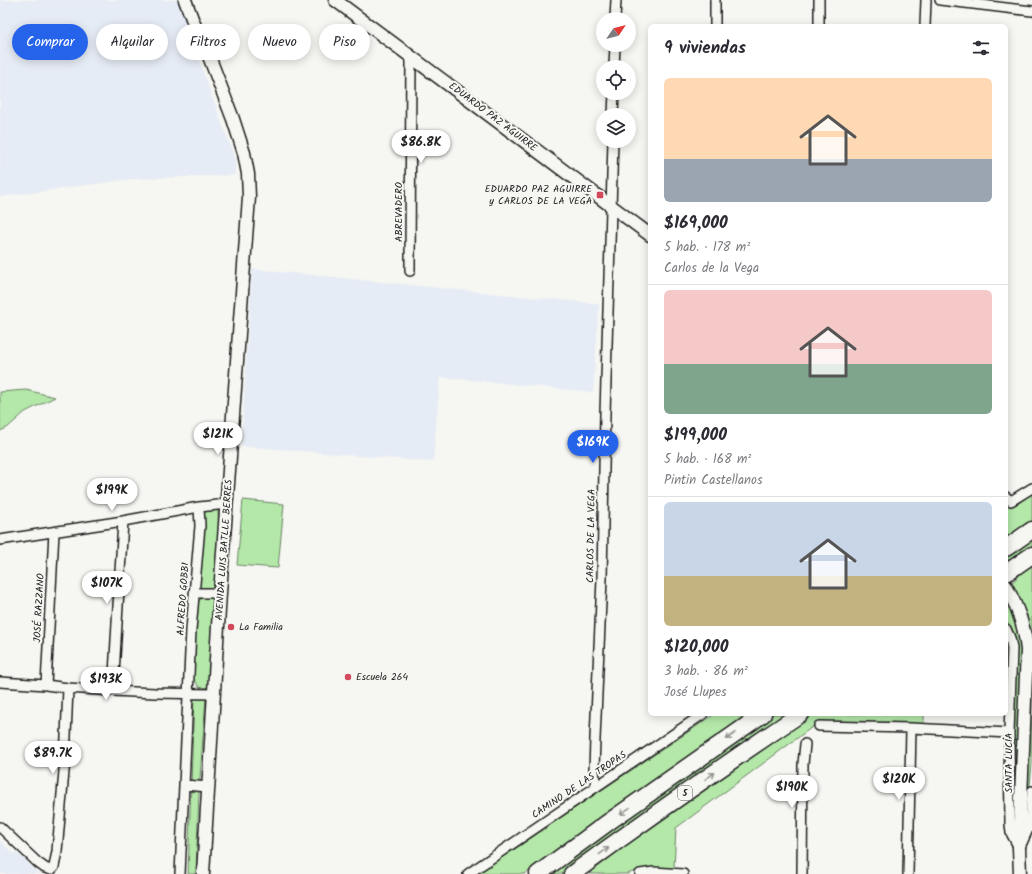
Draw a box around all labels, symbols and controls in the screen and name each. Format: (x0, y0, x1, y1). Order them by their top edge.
north arrow (596, 12, 636, 52)
map controls (596, 12, 636, 148)
chip: Comprar (12, 24, 88, 60)
chip: Alquilar (96, 24, 168, 60)
chip: Filtros (176, 24, 240, 60)
chip: Nuevo (248, 24, 311, 60)
chip: Piso (319, 24, 370, 60)
text: 9 viviendas (664, 35, 746, 62)
icon: filters (970, 37, 992, 59)
button: locate (596, 60, 636, 100)
street label: EDUARDO PAZ AGUIRRE (445, 78, 542, 156)
icon: home (792, 104, 864, 176)
button: layers (596, 108, 636, 148)
pin: $86.8K (388, 130, 454, 164)
text: $86.8K (401, 132, 442, 153)
place label: EDUARDO PAZ AGUIRRE y CARLOS DE LA VEGA (485, 181, 593, 209)
street label: ABREVADERO (391, 182, 407, 242)
marker: EDUARDO PAZ AGUIRRE y CARLOS DE LA VEGA (595, 190, 605, 200)
text: $169,000 (664, 210, 728, 237)
text: 5 hab. · 178 m² (664, 237, 750, 258)
text: Carlos de la Vega (664, 258, 759, 279)
icon: home (792, 316, 864, 388)
pin: $121K (190, 422, 246, 456)
text: $199,000 (664, 422, 727, 449)
text: $121K (203, 424, 233, 445)
pin: $169K (565, 430, 621, 464)
text: $169K (576, 432, 610, 453)
text: 5 hab. · 168 m² (664, 449, 751, 470)
text: Pintin Castellanos (664, 470, 762, 491)
pin: $199K (84, 478, 140, 512)
street label: AVENIDA LUIS BATLLE BERRES (211, 478, 237, 621)
text: $199K (96, 480, 128, 501)
street label: CARLOS DE LA VEGA (582, 489, 600, 583)
icon: home (792, 528, 864, 600)
street label: ALFREDO GOBBI (172, 562, 194, 636)
pin: $107K (79, 571, 135, 605)
street label: JOSÉ RAZZANO (29, 573, 49, 643)
text: $107K (91, 573, 123, 594)
place label: La Familia (239, 619, 283, 635)
marker: La Familia (226, 622, 236, 632)
text: $120,000 (664, 634, 728, 661)
text: 3 hab. · 86 m² (664, 661, 748, 682)
pin: $193K (78, 667, 134, 701)
text: $193K (89, 669, 123, 690)
place label: Escuela 264 (356, 669, 408, 685)
marker: Escuela 264 (343, 672, 353, 682)
text: José Llupes (664, 682, 727, 703)
one-way arrow (726, 732, 737, 740)
street label: SANTA LUCÍA (1001, 733, 1017, 793)
pin: $89.7K (20, 741, 86, 775)
text: $89.7K (34, 743, 73, 764)
street label: CAMINO DE LAS TROPAS (528, 747, 630, 823)
pin: $120K (871, 767, 927, 801)
text: $120K (882, 769, 916, 790)
one-way arrow (704, 772, 715, 780)
pin: $190K (764, 775, 820, 809)
text: $190K (776, 777, 808, 798)
road number: 5 (678, 786, 692, 800)
one-way arrow (619, 807, 630, 815)
one-way arrow (598, 847, 609, 855)

